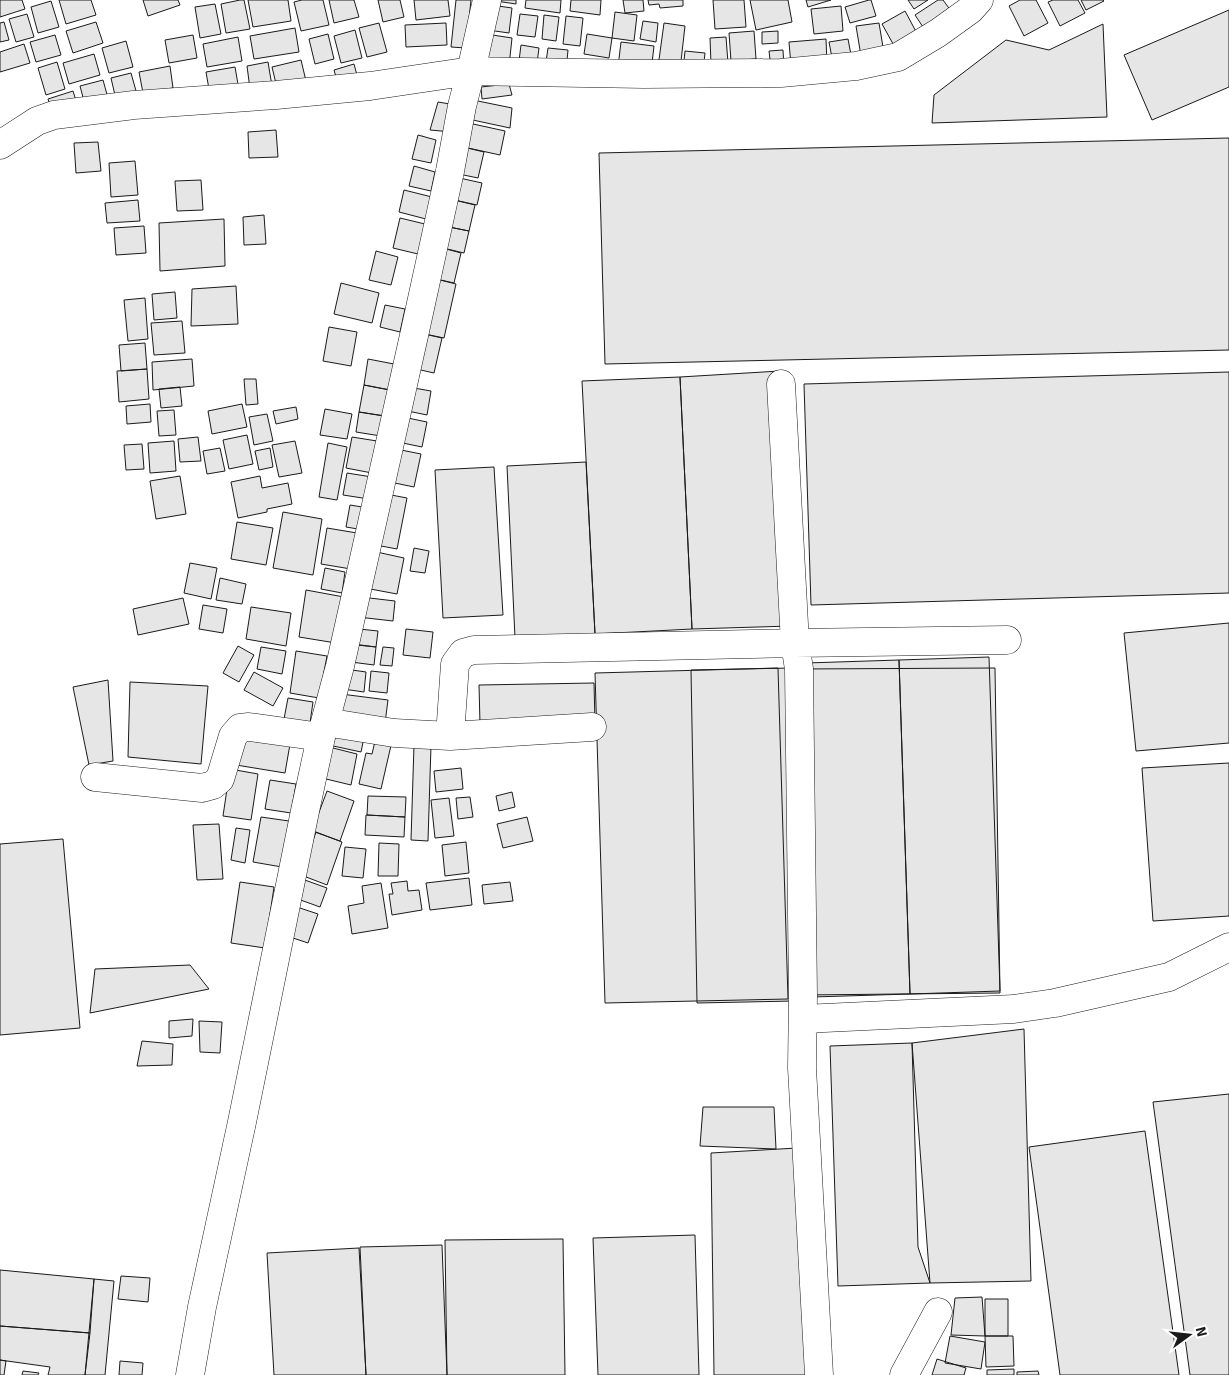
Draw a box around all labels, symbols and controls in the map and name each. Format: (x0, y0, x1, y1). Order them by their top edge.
north arrow (1164, 1310, 1214, 1360)
text: N (1192, 1325, 1211, 1339)

